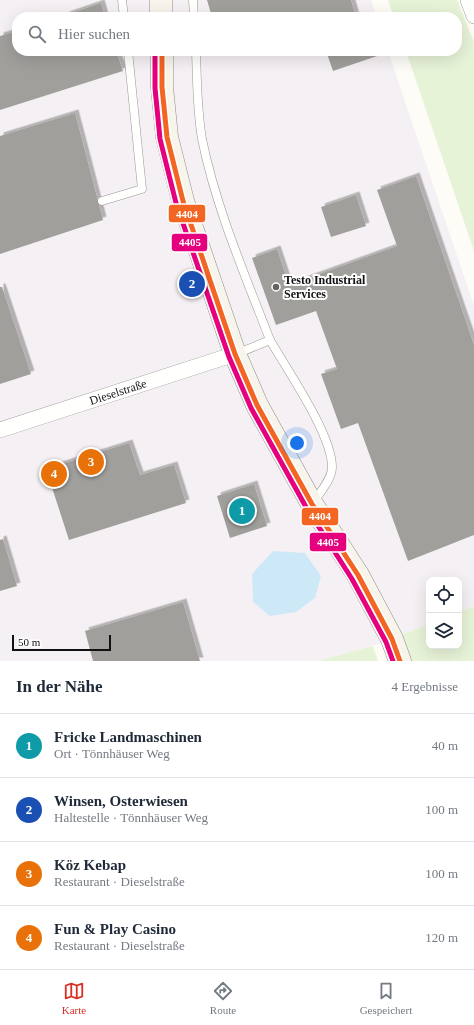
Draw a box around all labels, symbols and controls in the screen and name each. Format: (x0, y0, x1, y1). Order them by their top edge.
search box (12, 12, 462, 56)
icon: search (26, 23, 48, 45)
text: Hier suchen (58, 26, 130, 42)
line badge: 4404 (168, 204, 206, 223)
text: 4404 (176, 208, 199, 220)
line badge: 4405 (171, 233, 208, 252)
text: 4405 (179, 236, 202, 248)
pin: 2 (179, 269, 205, 299)
place label: Testo Industrial Services (284, 273, 366, 301)
marker: Testo Industrial Services (271, 282, 281, 292)
street label: Dieselstraße (88, 376, 148, 408)
your location (287, 433, 307, 453)
pin: 3 (78, 447, 104, 477)
pin: 4 (41, 459, 67, 489)
pin: 1 (229, 496, 255, 526)
line badge: 4404 (301, 507, 339, 526)
text: 4404 (309, 510, 332, 522)
line badge: 4405 (309, 532, 347, 552)
text: 4405 (317, 536, 340, 548)
map controls (426, 577, 462, 649)
button: locate (426, 577, 462, 613)
button: layers (426, 613, 462, 649)
scale bar (12, 633, 111, 652)
text: 50 m (18, 636, 40, 648)
text: In der Nähe (16, 677, 103, 696)
text: 4 Ergebnisse (391, 679, 458, 694)
text: Fricke Landmaschinen (54, 729, 202, 745)
text: 1 (26, 738, 32, 753)
text: 40 m (432, 738, 458, 753)
text: Ort · Tönnhäuser Weg (54, 746, 170, 761)
text: Winsen, Osterwiesen (54, 793, 188, 809)
text: 2 (26, 802, 32, 817)
text: 100 m (425, 802, 458, 817)
text: Haltestelle · Tönnhäuser Weg (54, 810, 208, 825)
text: Köz Kebap (54, 857, 126, 873)
text: 3 (26, 866, 32, 881)
text: 100 m (425, 866, 458, 881)
text: Restaurant · Dieselstraße (54, 874, 185, 889)
text: Fun & Play Casino (54, 921, 176, 937)
text: 4 (26, 930, 32, 945)
text: 120 m (425, 930, 458, 945)
text: Restaurant · Dieselstraße (54, 938, 185, 953)
tab: Karte (62, 980, 86, 1016)
tab: Route (210, 980, 236, 1016)
tab: Gespeichert (360, 980, 412, 1016)

